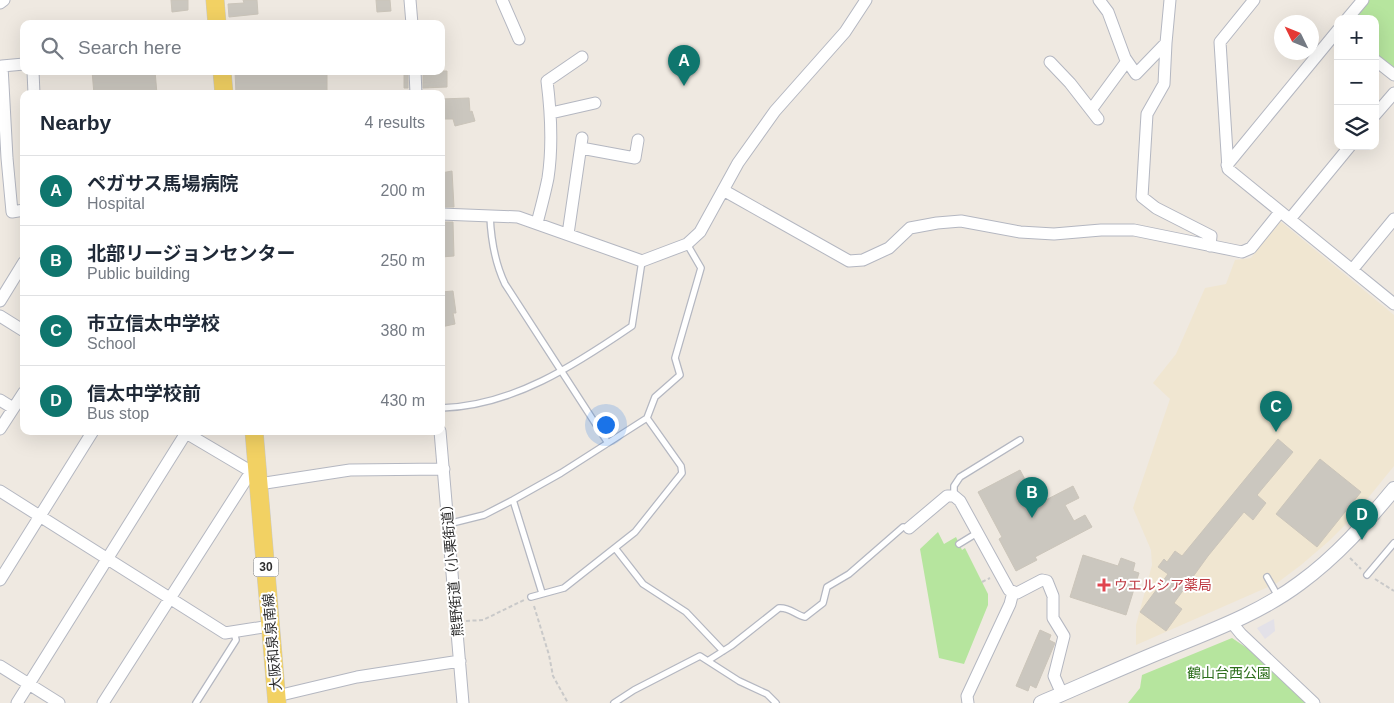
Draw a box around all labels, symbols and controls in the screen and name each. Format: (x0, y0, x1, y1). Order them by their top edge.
north arrow (1274, 15, 1319, 60)
map controls (1334, 15, 1379, 150)
button: + (1334, 15, 1379, 60)
search box (20, 20, 445, 75)
icon: search (38, 34, 66, 62)
text: Search here (78, 37, 182, 58)
pin: A (668, 45, 700, 86)
button: − (1334, 60, 1379, 105)
button: layers (1334, 105, 1379, 150)
text: Nearby (40, 111, 111, 134)
text: 4 results (365, 114, 425, 131)
text: ペガサス馬場病院 (87, 173, 239, 194)
text: A (50, 182, 62, 199)
text: 200 m (381, 182, 425, 199)
text: Hospital (87, 195, 145, 212)
text: 北部リージョンセンター (87, 243, 296, 264)
text: B (50, 252, 62, 269)
text: 250 m (381, 252, 425, 269)
text: Public building (87, 265, 190, 282)
text: 市立信太中学校 (87, 313, 220, 334)
text: C (50, 322, 62, 339)
text: 380 m (381, 322, 425, 339)
text: School (87, 335, 136, 352)
text: 信太中学校前 (87, 383, 201, 404)
pin: C (1260, 391, 1292, 432)
text: D (50, 392, 62, 409)
text: 430 m (381, 392, 425, 409)
text: Bus stop (87, 405, 149, 422)
your location (593, 412, 619, 438)
pin: B (1016, 477, 1048, 518)
street label: 熊野街道（小栗街道） (438, 497, 466, 637)
pin: D (1346, 499, 1378, 540)
road number: 30 (254, 558, 278, 576)
place label: ウエルシア薬局 (1114, 577, 1212, 593)
marker: ウエルシア薬局 (1098, 579, 1110, 591)
street label: 大阪和泉泉南線 (260, 592, 284, 692)
park label: 鶴山台西公園 (1187, 665, 1271, 681)

